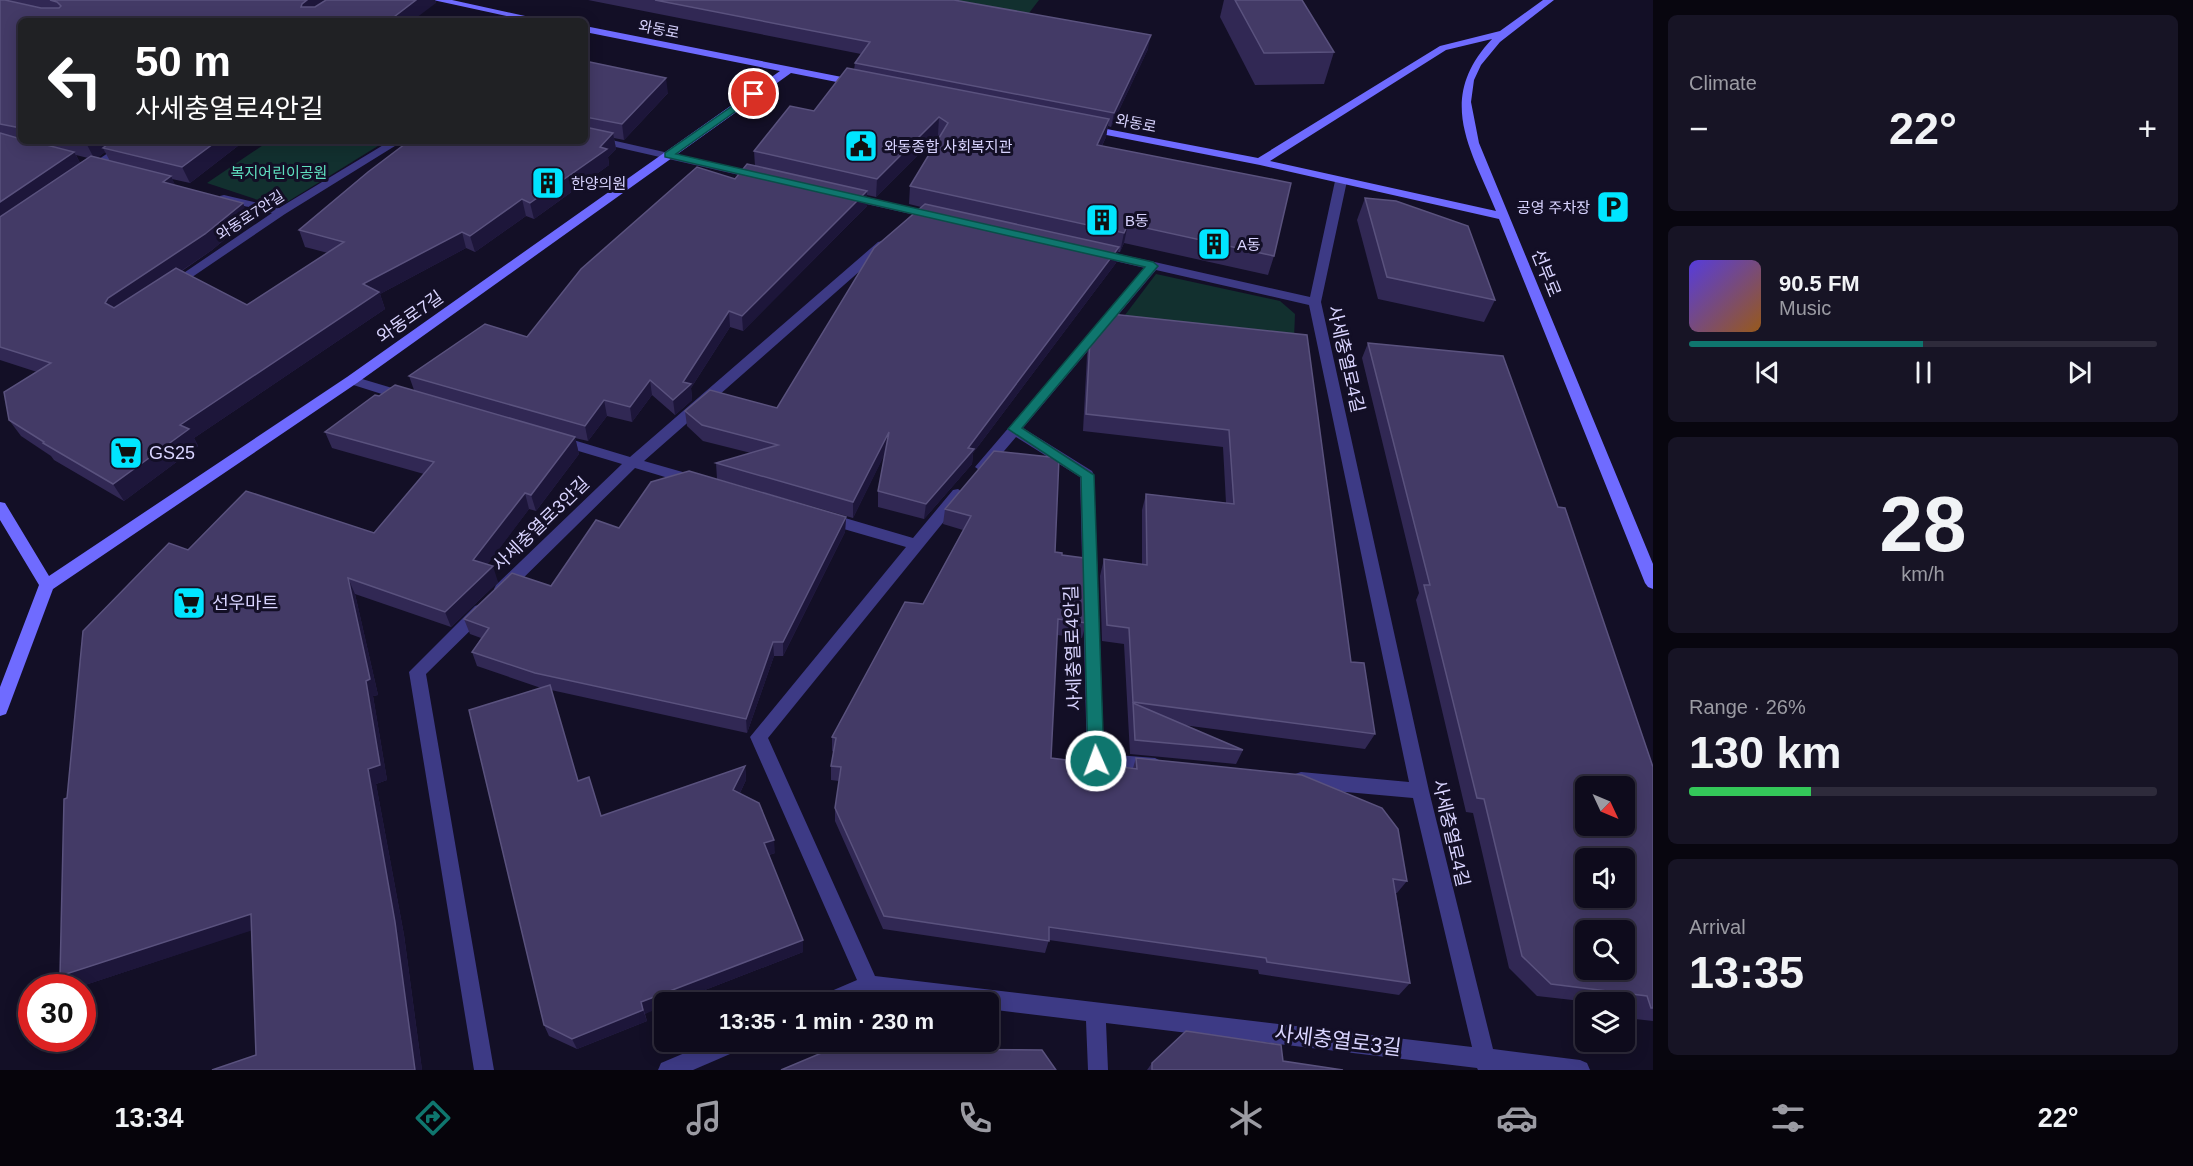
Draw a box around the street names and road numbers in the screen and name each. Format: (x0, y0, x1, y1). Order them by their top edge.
street label: 와동로 (637, 17, 681, 41)
street label: 와동로 (1114, 111, 1158, 135)
street label: 와동로7안길 (213, 187, 287, 243)
street label: 선부로 (1527, 246, 1565, 300)
street label: 와동로7길 (373, 287, 447, 347)
street label: 사세충열로4길 (1324, 303, 1368, 415)
street label: 사세충열로3안길 (489, 473, 593, 575)
street label: 사세충열로4안길 (1061, 585, 1085, 711)
street label: 사세충열로4길 (1429, 777, 1473, 889)
street label: 사세충열로3길 (1273, 1021, 1403, 1059)

